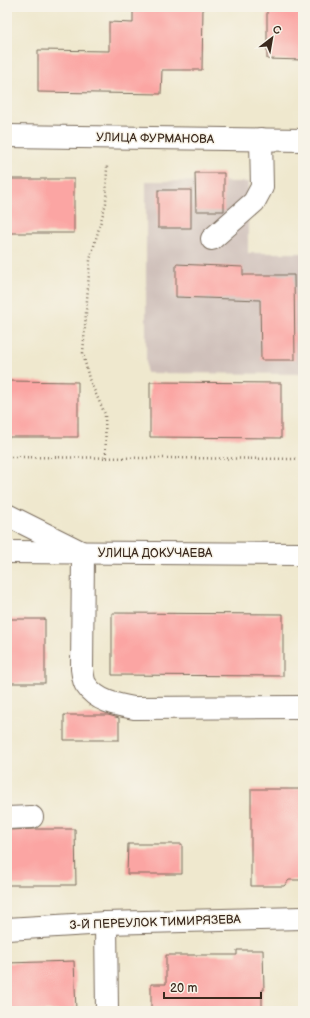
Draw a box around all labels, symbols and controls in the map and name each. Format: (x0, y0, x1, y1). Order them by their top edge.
north arrow (252, 18, 292, 58)
text: С (270, 22, 284, 38)
street label: УЛИЦА ФУРМАНОВА (96, 130, 215, 147)
street label: УЛИЦА ДОКУЧАЕВА (98, 546, 213, 561)
street label: 3-Й ПЕРЕУЛОК ТИМИРЯЗЕВА (69, 912, 242, 933)
scale bar (164, 974, 261, 1000)
text: 20 m (170, 981, 197, 996)

